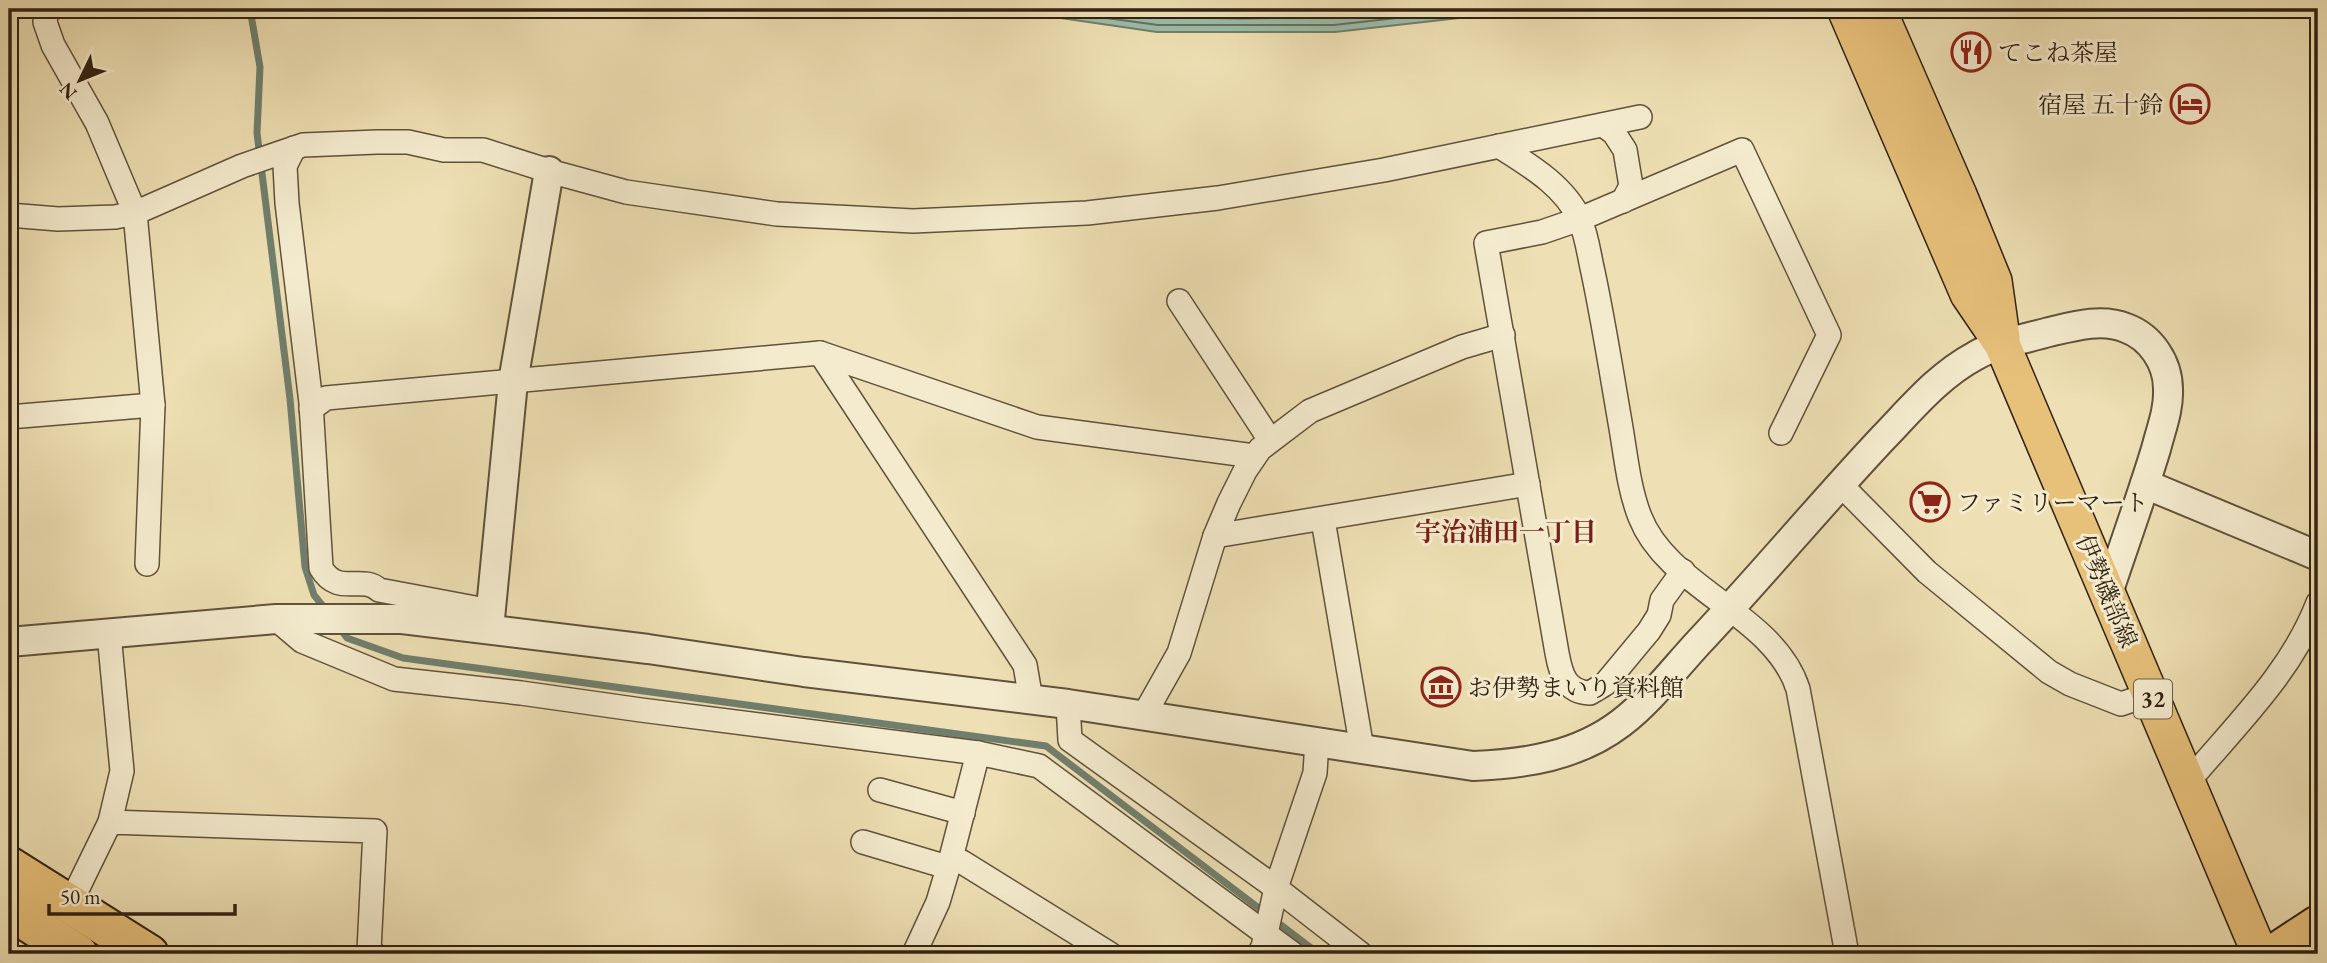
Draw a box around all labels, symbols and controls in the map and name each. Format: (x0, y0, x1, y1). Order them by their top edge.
restaurant icon: てこね茶屋 (1950, 31, 1992, 73)
place label: てこね茶屋 (1998, 37, 2118, 68)
north arrow (46, 46, 116, 116)
text: N (53, 77, 82, 105)
hotel icon: 宿屋 五十鈴 (2169, 83, 2211, 125)
place label: 宿屋 五十鈴 (2038, 89, 2163, 120)
supermarket icon: ファミリーマート (1909, 481, 1951, 523)
place label: ファミリーマート (1957, 487, 2149, 518)
district label: 宇治浦田一丁目 (1415, 515, 1597, 549)
street label: 伊勢磯部線 (2069, 530, 2145, 652)
museum icon: お伊勢まいり資料館 (1420, 666, 1462, 708)
place label: お伊勢まいり資料館 (1468, 672, 1684, 703)
road number: 32 (2134, 680, 2172, 719)
scale bar (49, 872, 234, 916)
text: 50 m (60, 883, 101, 910)

